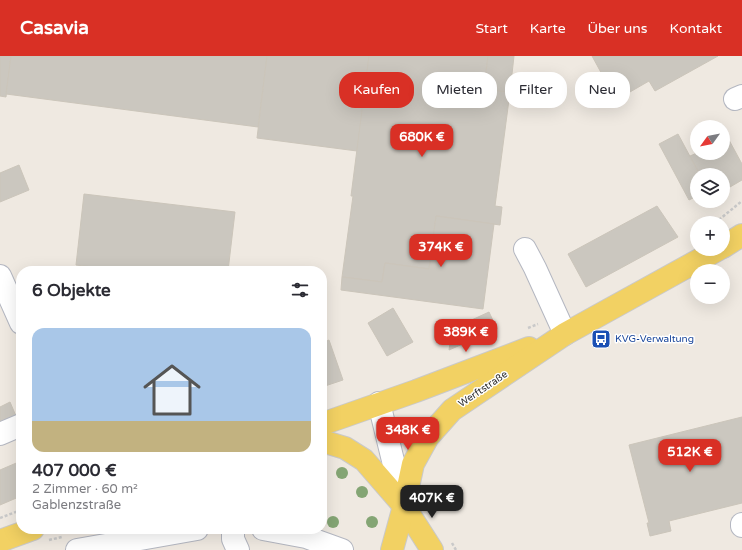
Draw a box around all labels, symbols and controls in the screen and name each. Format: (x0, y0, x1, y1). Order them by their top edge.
text: Casavia (20, 17, 89, 39)
text: Start (476, 20, 508, 37)
text: Karte (530, 20, 566, 37)
text: Über uns (588, 20, 648, 37)
text: Kontakt (670, 20, 722, 37)
chip: Kaufen (339, 72, 414, 108)
chip: Mieten (422, 72, 497, 108)
chip: Filter (505, 72, 567, 108)
chip: Neu (575, 72, 630, 108)
north arrow (690, 120, 730, 160)
map controls (690, 120, 730, 304)
pin: 680K € (389, 124, 455, 158)
text: 680K € (399, 129, 445, 145)
button: layers (690, 168, 730, 208)
button: + (690, 216, 730, 256)
pin: 374K € (408, 234, 474, 268)
text: 374K € (418, 239, 464, 255)
button: − (690, 264, 730, 304)
icon: filters (289, 279, 311, 301)
text: 6 Objekte (32, 280, 111, 301)
pin: 389K € (433, 319, 499, 353)
text: 389K € (443, 324, 489, 340)
bus stop icon: KVG-Verwaltung (590, 328, 612, 350)
place label: KVG-Verwaltung (615, 333, 694, 345)
icon: home (136, 354, 208, 426)
street label: Werftstraße (456, 368, 510, 410)
pin: 348K € (375, 417, 441, 451)
text: 348K € (385, 422, 431, 438)
pin: 512K € (657, 439, 723, 473)
text: 512K € (667, 444, 713, 460)
text: 407 000 € (32, 460, 117, 481)
text: 2 Zimmer · 60 m² (32, 481, 138, 497)
pin: 407K € (399, 485, 465, 519)
text: 407K € (409, 490, 455, 506)
text: Gablenzstraße (32, 497, 121, 513)

